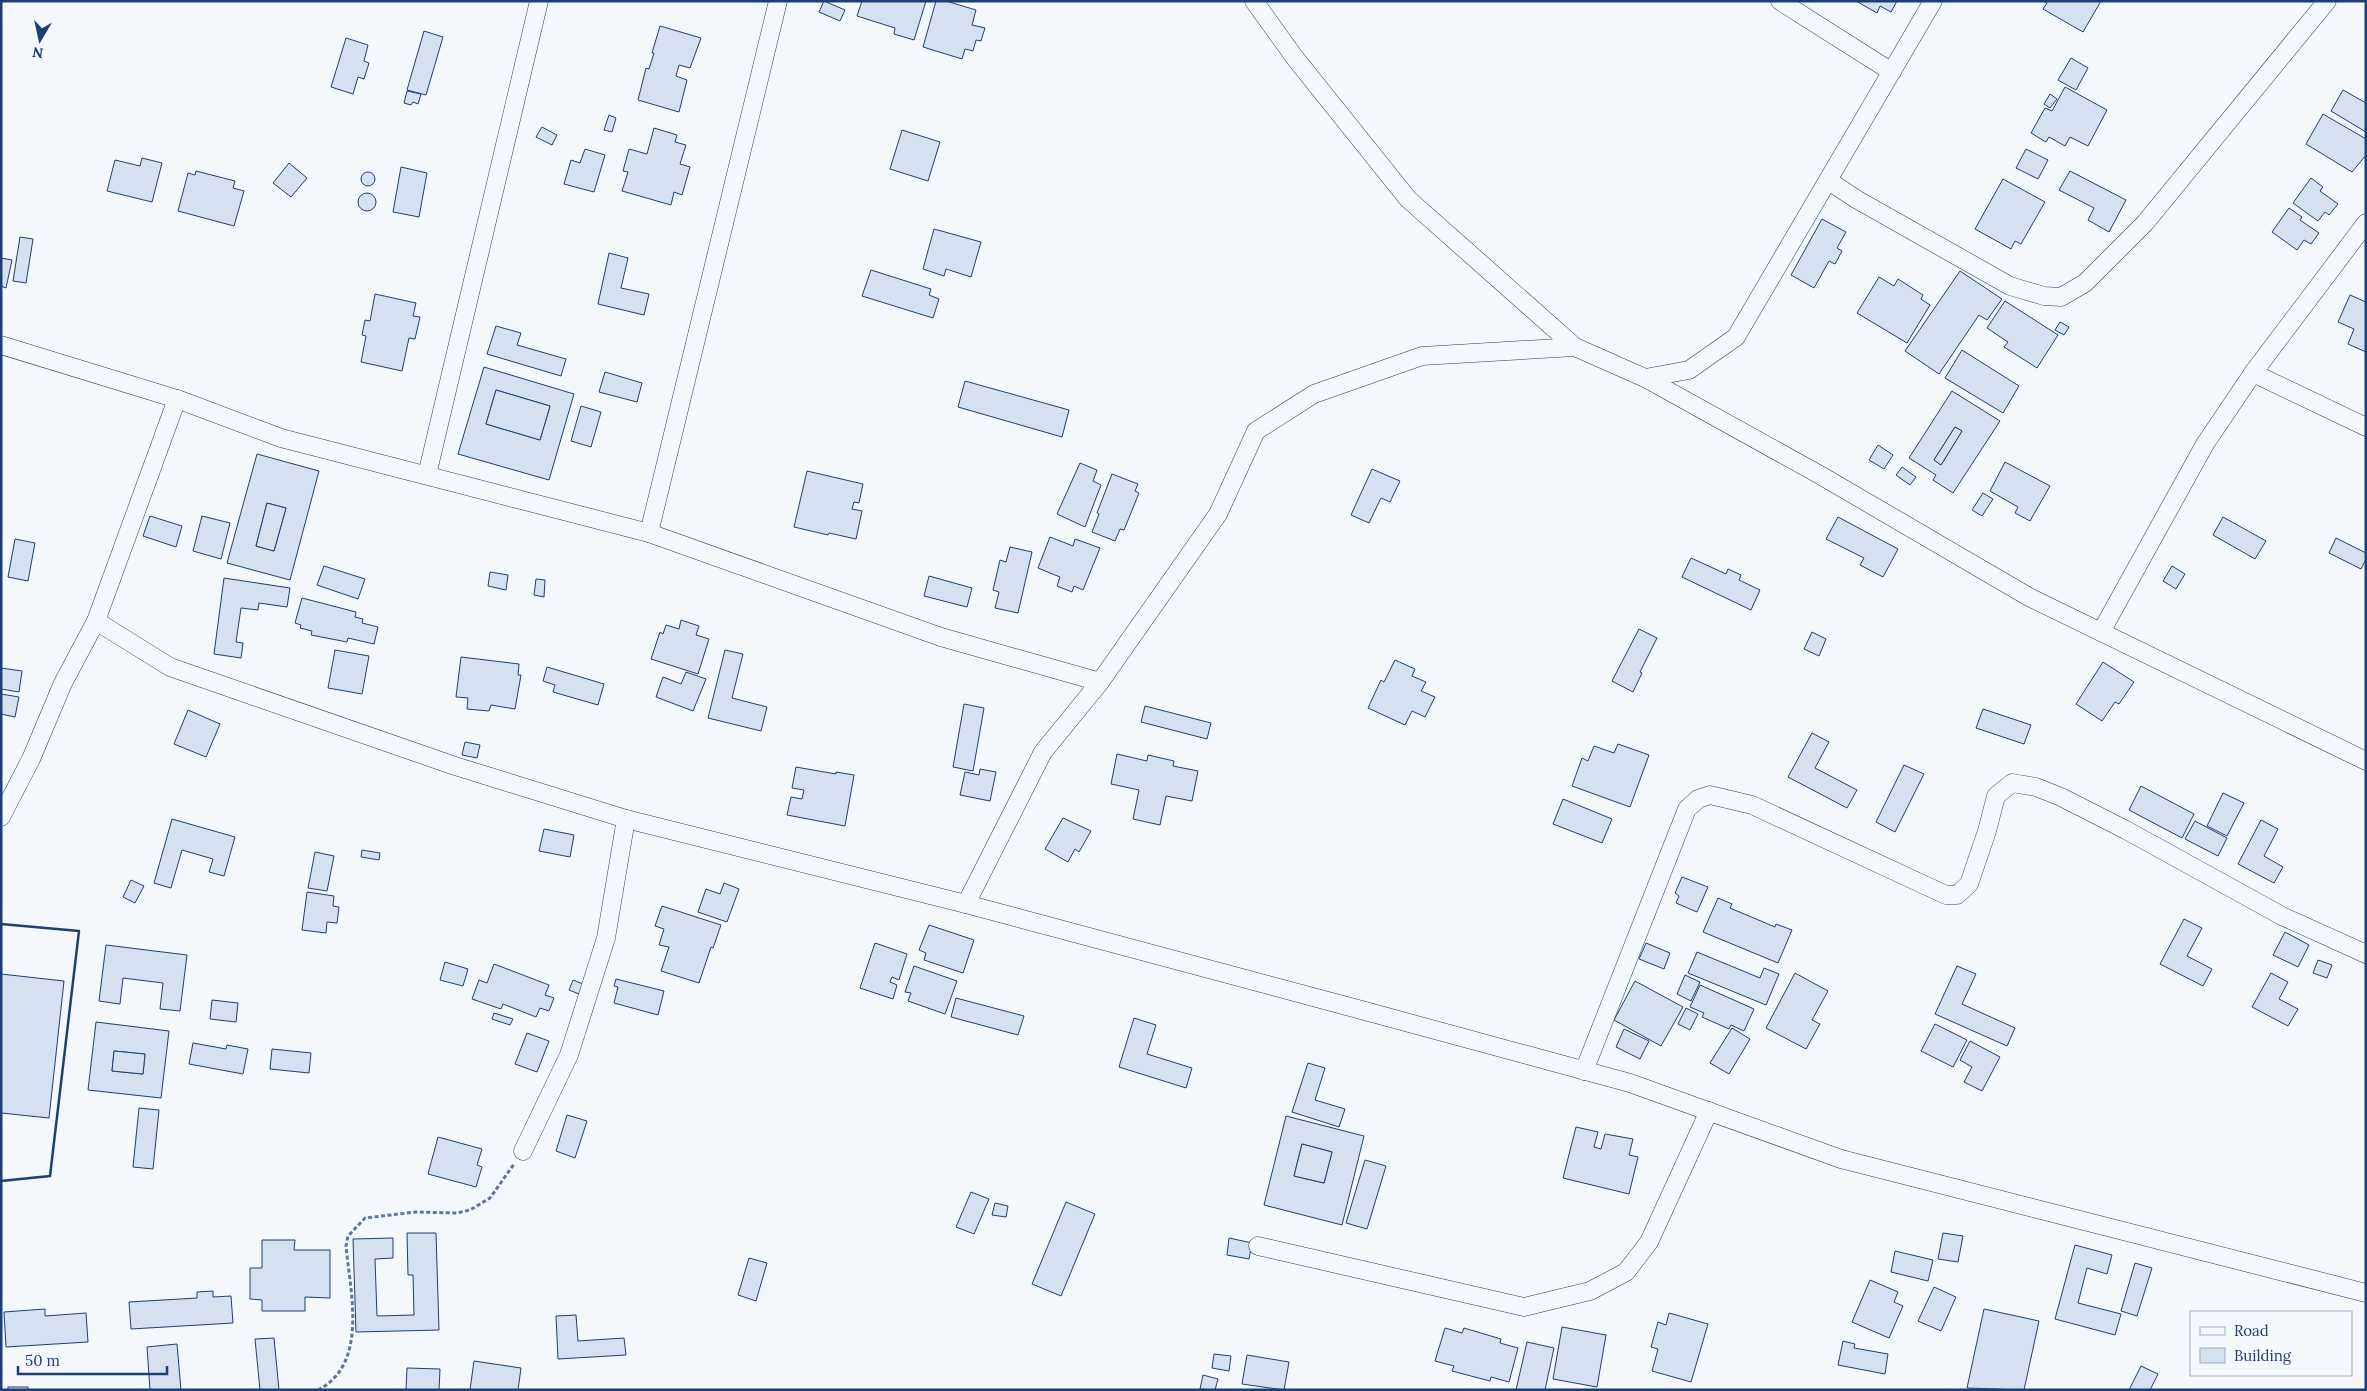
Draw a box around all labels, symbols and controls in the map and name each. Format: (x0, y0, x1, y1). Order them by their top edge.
north arrow (15, 15, 65, 65)
text: N (31, 43, 45, 63)
legend (2190, 1311, 2352, 1376)
text: Road (2234, 1321, 2269, 1340)
scale bar (18, 1344, 166, 1376)
text: Building (2234, 1346, 2292, 1365)
text: 50 m (25, 1351, 60, 1370)

